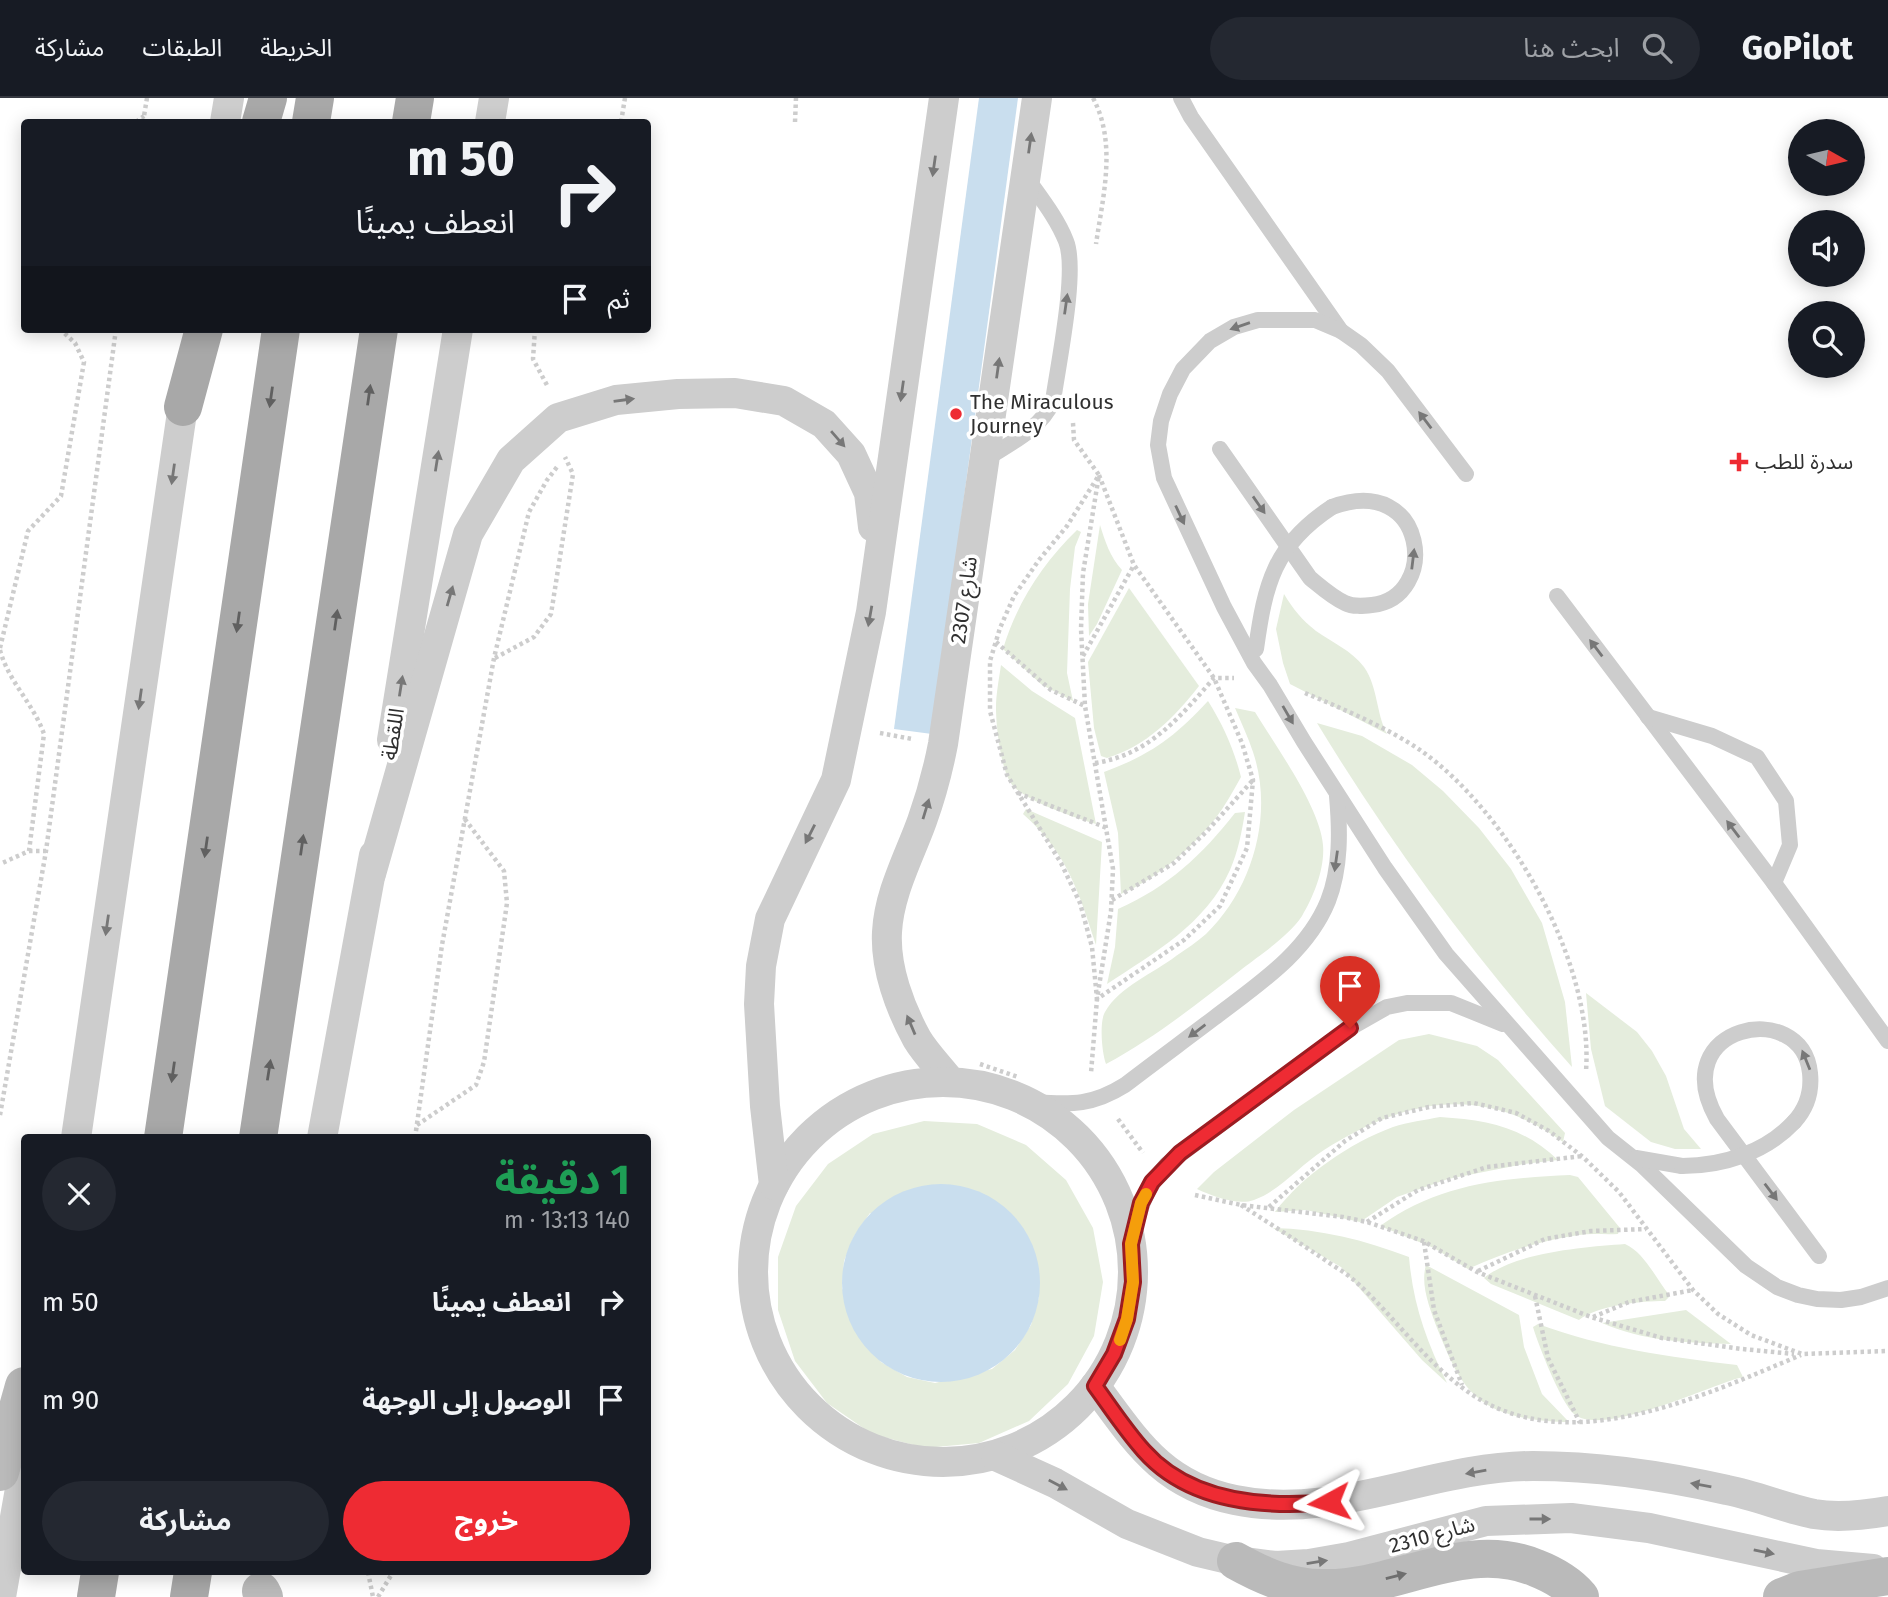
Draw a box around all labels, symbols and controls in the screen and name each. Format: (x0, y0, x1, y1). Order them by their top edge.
search box (1210, 17, 1700, 80)
text: GoPilot (1742, 28, 1853, 68)
icon: search (1638, 29, 1676, 67)
text: ابحث هنا (1523, 33, 1620, 64)
text: مشاركة (35, 34, 104, 62)
text: الطبقات (142, 34, 222, 62)
text: الخريطة (260, 34, 332, 62)
north arrow (1788, 119, 1866, 196)
map controls (1788, 119, 1865, 378)
text: 50 m (407, 129, 515, 188)
one-way arrow (1025, 132, 1036, 154)
icon: right (539, 147, 630, 238)
one-way arrow (928, 155, 939, 177)
text: انعطف يمينًا (355, 203, 515, 241)
button: sound (1788, 210, 1865, 287)
icon: arrive (556, 280, 594, 318)
text: ثم (608, 284, 630, 315)
one-way arrow (1061, 292, 1072, 314)
button: search (1788, 301, 1865, 378)
one-way arrow (1229, 321, 1250, 332)
one-way arrow (992, 357, 1003, 379)
one-way arrow (896, 380, 907, 402)
one-way arrow (364, 384, 375, 406)
one-way arrow (265, 386, 276, 408)
place label: The Miraculous Journey (970, 389, 1114, 439)
one-way arrow (613, 394, 635, 405)
marker: The Miraculous Journey (948, 406, 964, 422)
one-way arrow (1417, 411, 1432, 429)
one-way arrow (830, 430, 846, 448)
place label: سدرة للطب (1755, 449, 1853, 475)
one-way arrow (431, 450, 442, 472)
marker: سدرة للطب (1729, 452, 1749, 472)
one-way arrow (167, 463, 178, 485)
one-way arrow (1252, 496, 1266, 514)
one-way arrow (1174, 505, 1186, 525)
one-way arrow (1408, 548, 1419, 570)
street label: شارع 2307 (945, 555, 985, 646)
one-way arrow (445, 585, 456, 607)
one-way arrow (864, 605, 875, 627)
one-way arrow (331, 609, 342, 631)
one-way arrow (233, 611, 244, 633)
one-way arrow (1589, 638, 1603, 657)
one-way arrow (396, 674, 407, 696)
one-way arrow (135, 689, 146, 711)
street label: اللقطة (376, 706, 410, 762)
one-way arrow (1282, 706, 1294, 725)
one-way arrow (921, 798, 932, 819)
one-way arrow (1727, 820, 1741, 838)
one-way arrow (805, 824, 816, 844)
one-way arrow (297, 834, 308, 856)
one-way arrow (200, 836, 211, 858)
one-way arrow (1331, 850, 1342, 872)
one-way arrow (102, 914, 113, 936)
pin (1320, 956, 1380, 1028)
icon: arrive (1331, 967, 1369, 1005)
one-way arrow (906, 1014, 917, 1035)
one-way arrow (1188, 1023, 1206, 1037)
one-way arrow (1800, 1049, 1811, 1070)
one-way arrow (263, 1059, 274, 1081)
one-way arrow (167, 1061, 178, 1083)
text: 1 دقيقة (495, 1155, 630, 1205)
button: close (42, 1157, 116, 1231)
one-way arrow (1764, 1182, 1778, 1201)
text: 140 m · 13:13 (504, 1206, 630, 1234)
icon: right (592, 1283, 630, 1321)
text: 50 m (42, 1287, 99, 1318)
text: انعطف يمينًا (432, 1287, 571, 1318)
icon: arrive (592, 1381, 630, 1419)
text: 90 m (42, 1385, 99, 1416)
text: الوصول إلى الوجهة (362, 1385, 571, 1416)
position arrow (1292, 1465, 1366, 1539)
one-way arrow (1465, 1467, 1487, 1478)
one-way arrow (1690, 1479, 1712, 1490)
one-way arrow (1048, 1480, 1068, 1491)
button: مشاركة (42, 1481, 329, 1561)
button: خروج (343, 1481, 630, 1561)
street label: شارع 2310 (1386, 1511, 1478, 1561)
one-way arrow (1529, 1513, 1551, 1524)
one-way arrow (1753, 1547, 1775, 1558)
one-way arrow (1306, 1556, 1328, 1567)
one-way arrow (1385, 1570, 1407, 1581)

